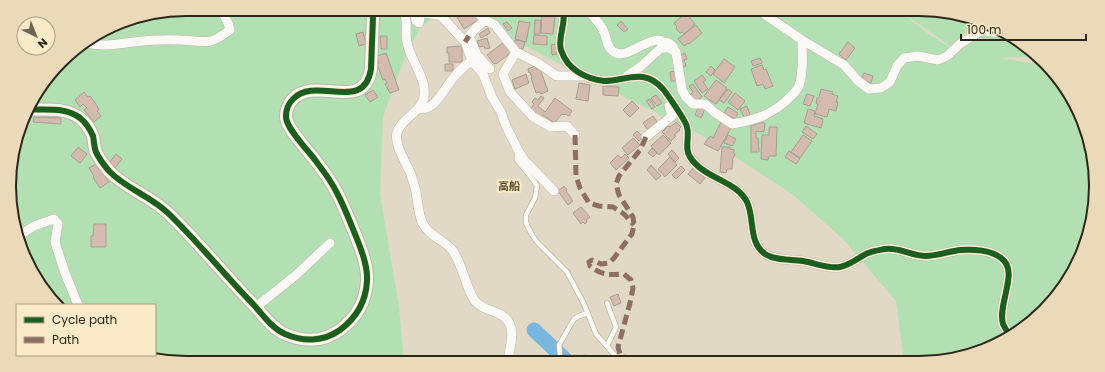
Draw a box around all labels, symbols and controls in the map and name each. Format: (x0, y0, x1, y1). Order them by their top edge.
north arrow (16, 16, 56, 56)
scale bar (961, 16, 1086, 42)
text: 100 m (967, 21, 1001, 38)
text: N (34, 35, 51, 52)
district label: 高船 (498, 178, 520, 194)
legend (16, 304, 156, 356)
text: Cycle path (52, 311, 117, 328)
text: Path (52, 331, 79, 348)

